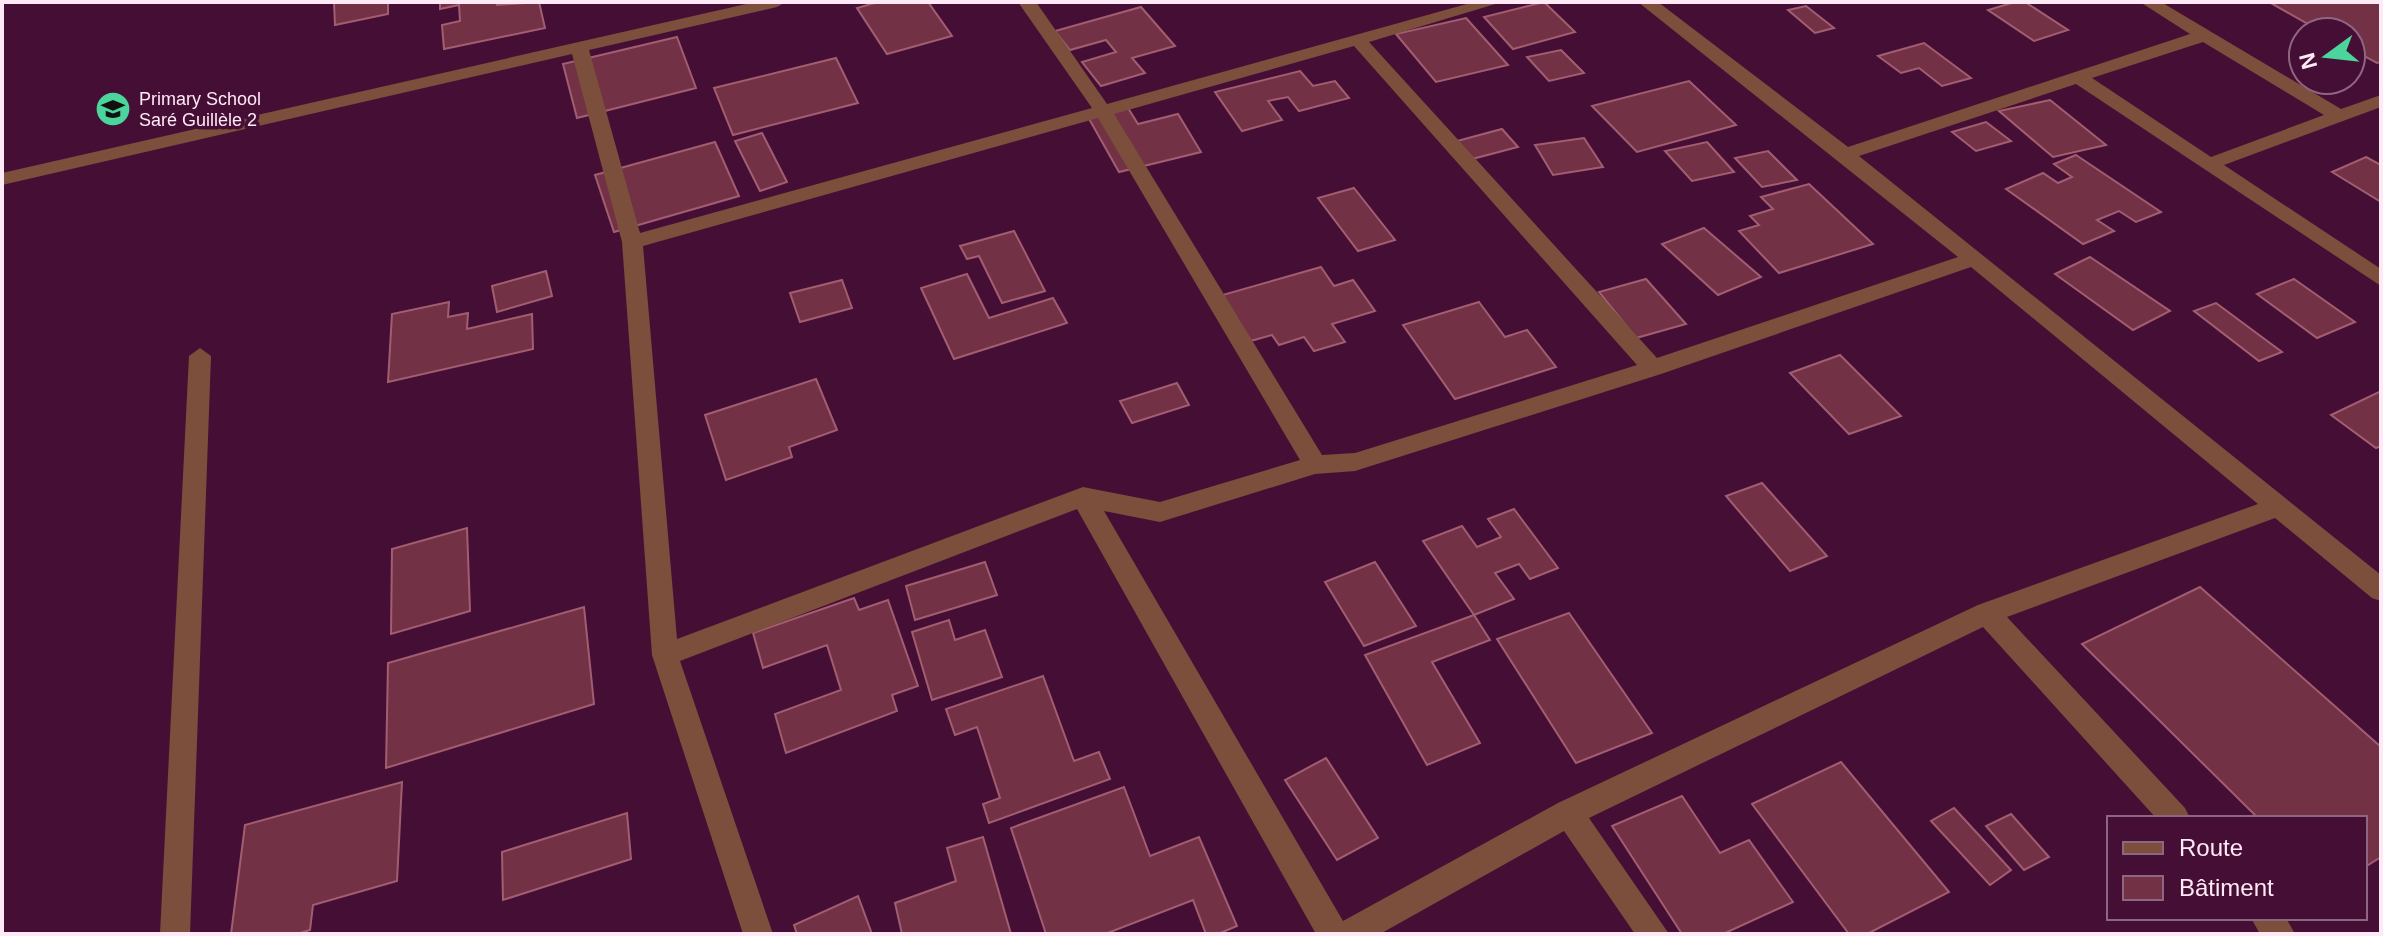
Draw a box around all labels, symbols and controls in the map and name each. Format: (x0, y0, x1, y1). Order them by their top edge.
north arrow (2287, 16, 2367, 96)
text: N (2294, 50, 2322, 72)
place label: Primary School Saré Guillèle 2 (139, 89, 261, 130)
school or university icon: Primary School Saré Guillèle 2 (94, 90, 132, 128)
legend (2107, 816, 2367, 920)
text: Route (2179, 834, 2243, 861)
text: Bâtiment (2179, 874, 2274, 901)

